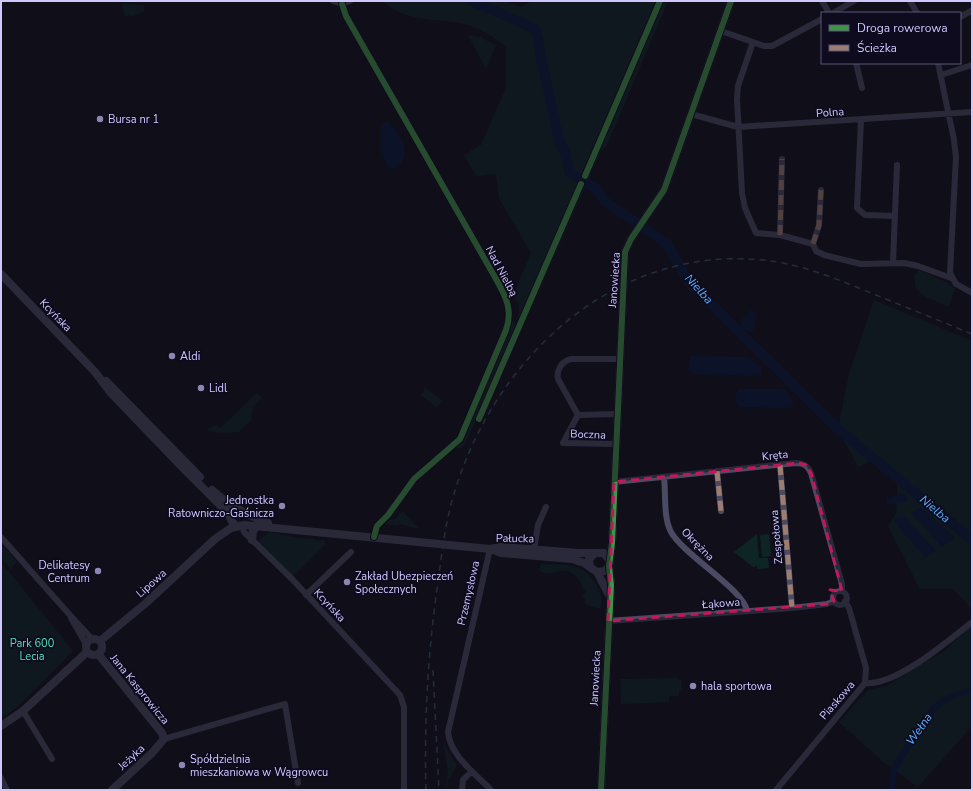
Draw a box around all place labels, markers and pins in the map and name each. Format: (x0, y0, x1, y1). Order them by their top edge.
place label: Bursa nr 1 (108, 112, 159, 127)
marker: Bursa nr 1 (95, 114, 105, 124)
place label: Aldi (180, 349, 200, 364)
marker: Aldi (167, 351, 177, 361)
place label: Lidl (209, 381, 228, 396)
marker: Lidl (196, 383, 206, 393)
place label: Jednostka Ratowniczo-Gaśnicza (168, 493, 274, 521)
marker: Jednostka Ratowniczo-Gaśnicza (277, 501, 287, 511)
place label: Delikatesy Centrum (38, 558, 90, 586)
marker: Delikatesy Centrum (93, 566, 103, 576)
place label: Zakład Ubezpieczeń Społecznych (355, 569, 453, 597)
marker: Zakład Ubezpieczeń Społecznych (342, 577, 352, 587)
place label: hala sportowa (701, 679, 772, 694)
marker: hala sportowa (688, 681, 698, 691)
place label: Spółdzielnia mieszkaniowa w Wągrowcu (190, 752, 328, 780)
marker: Spółdzielnia mieszkaniowa w Wągrowcu (177, 760, 187, 770)

